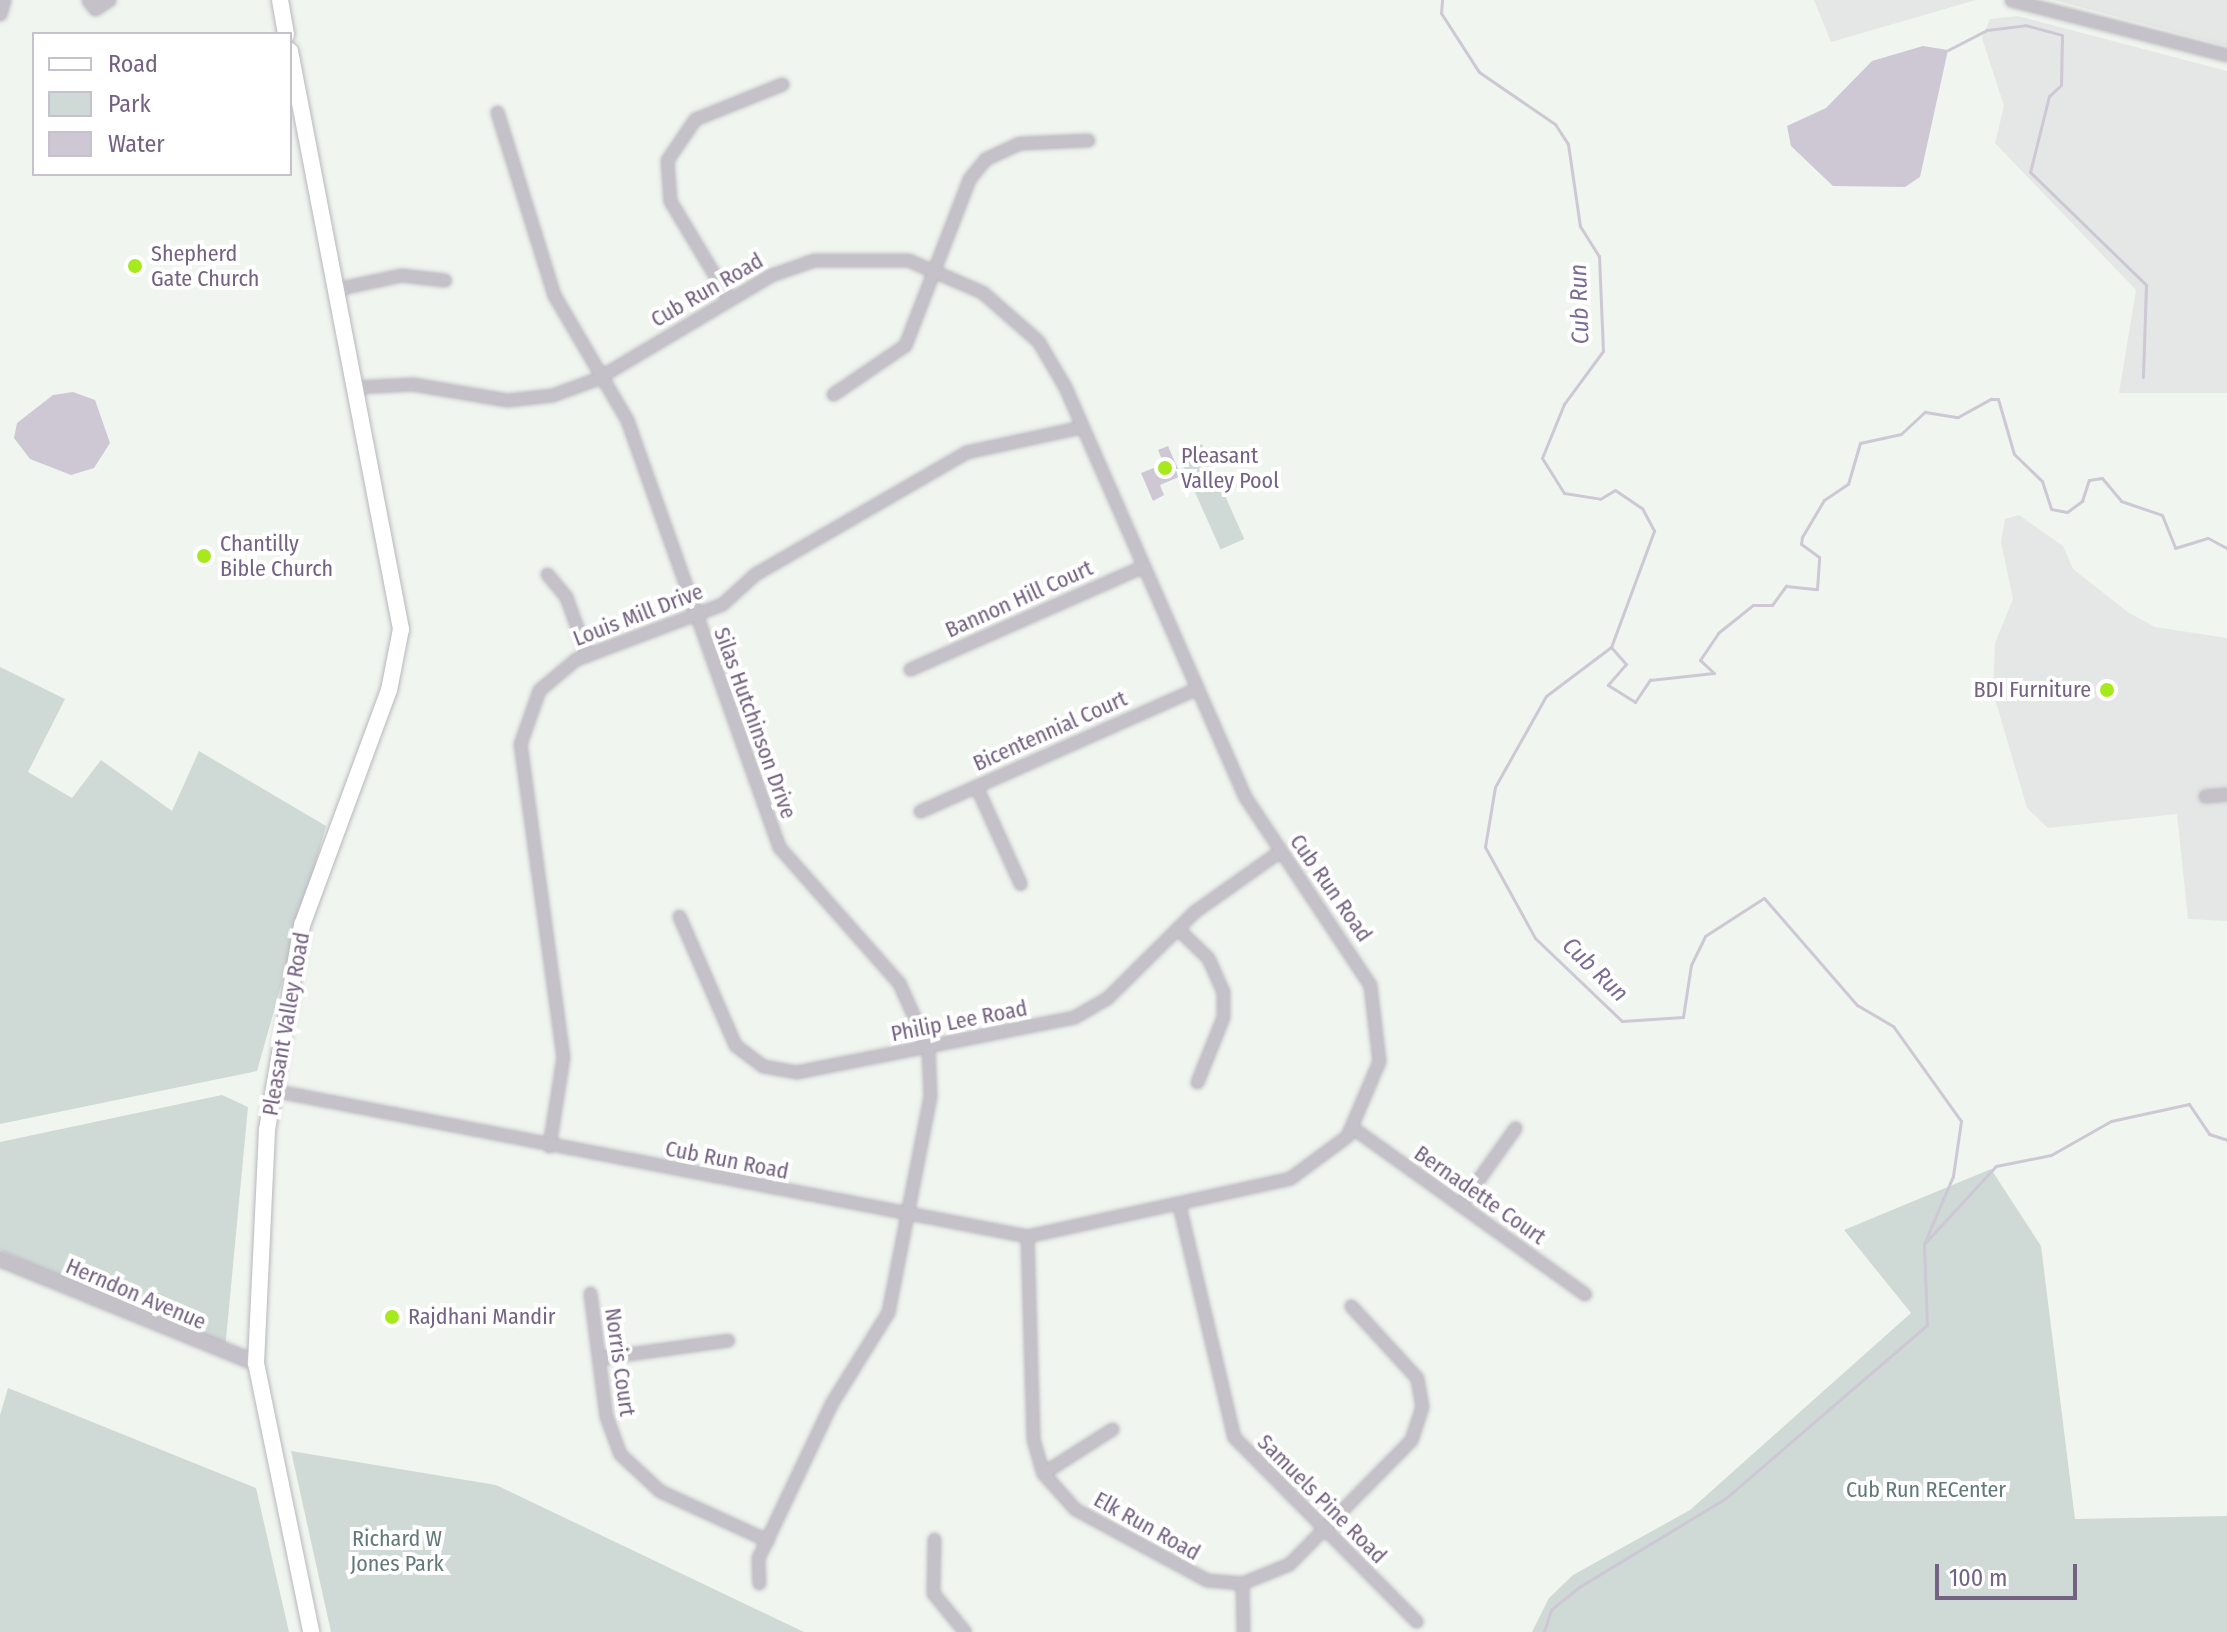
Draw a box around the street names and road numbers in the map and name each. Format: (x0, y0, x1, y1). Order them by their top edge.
street label: Cub Run Road (646, 247, 768, 333)
street label: Bannon Hill Court (941, 555, 1097, 643)
street label: Louis Mill Drive (569, 578, 707, 652)
street label: Silas Hutchinson Drive (708, 624, 802, 822)
street label: Bicentennial Court (969, 685, 1131, 777)
street label: Cub Run Road (1284, 829, 1378, 947)
street label: Pleasant Valley Road (257, 930, 315, 1118)
street label: Philip Lee Road (889, 995, 1029, 1047)
street label: Cub Run Road (663, 1135, 791, 1185)
street label: Bernadette Court (1409, 1140, 1551, 1250)
street label: Herndon Avenue (62, 1253, 210, 1335)
street label: Norris Court (599, 1306, 641, 1418)
street label: Samuels Pine Road (1252, 1429, 1392, 1569)
street label: Elk Run Road (1089, 1486, 1205, 1566)

